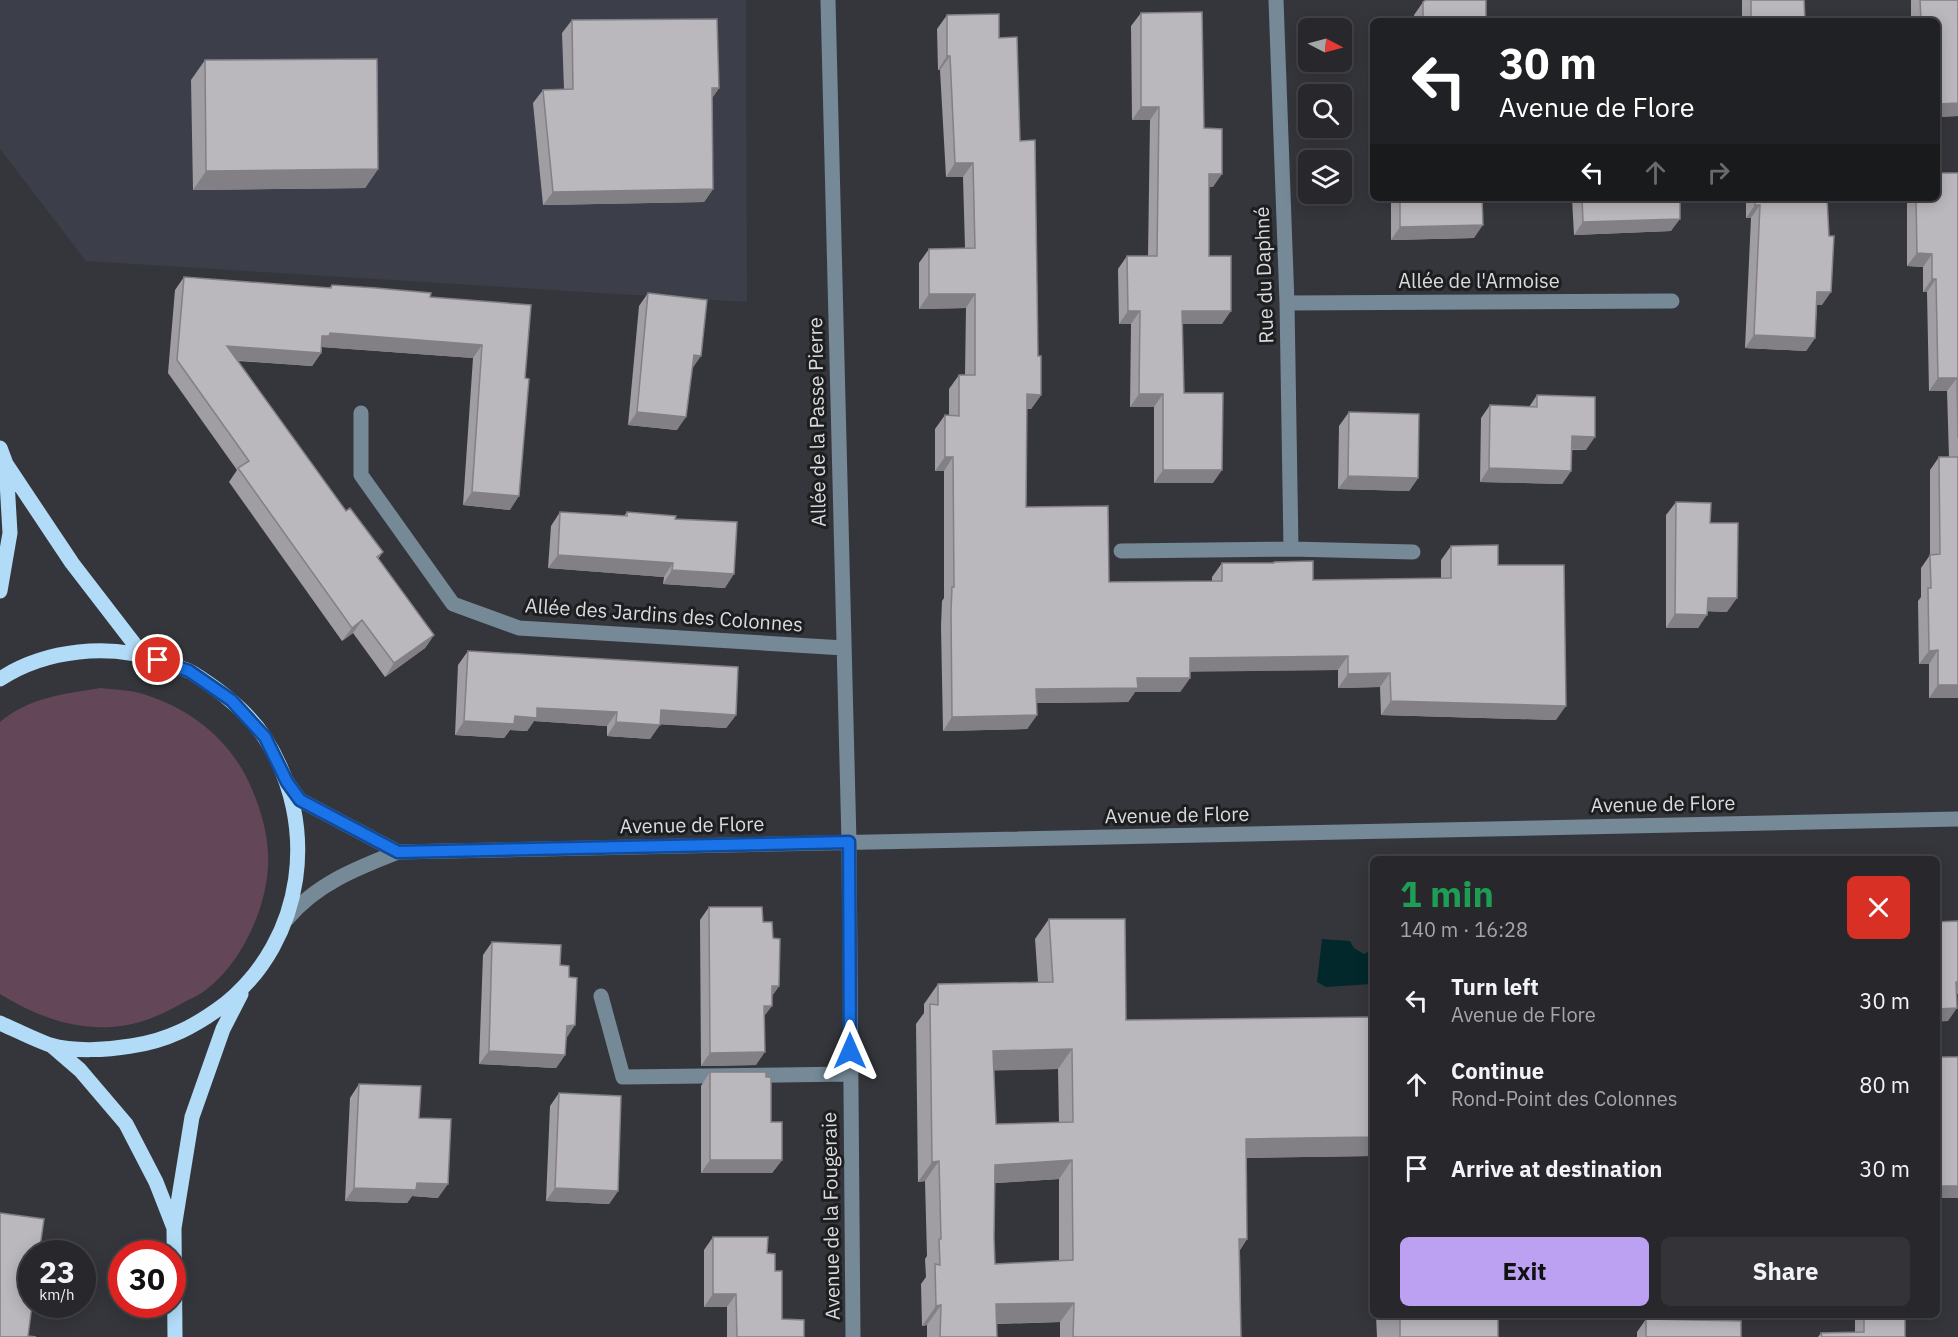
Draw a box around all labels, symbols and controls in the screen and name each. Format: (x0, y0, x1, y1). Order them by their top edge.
north arrow (1298, 18, 1352, 72)
map controls (1298, 18, 1352, 204)
text: 30 m (1499, 36, 1597, 91)
icon: left (1400, 42, 1478, 120)
button: search (1298, 84, 1352, 138)
text: Avenue de Flore (1499, 89, 1695, 124)
button: layers (1298, 150, 1352, 204)
icon: left (1576, 156, 1609, 189)
icon: ahead (1639, 156, 1672, 189)
icon: right (1702, 156, 1735, 189)
street label: Rue du Daphné (1248, 206, 1279, 344)
street label: Allée de l'Armoise (1398, 267, 1560, 294)
street label: Allée de la Passe Pierre (801, 317, 832, 527)
street label: Allée des Jardins des Colonnes (524, 591, 804, 638)
pin (132, 634, 183, 685)
icon: arrive (141, 643, 174, 676)
street label: Avenue de Flore (1590, 789, 1736, 818)
street label: Avenue de Flore (1104, 800, 1250, 829)
street label: Avenue de Flore (619, 810, 765, 839)
text: 1 min (1400, 870, 1494, 917)
button: close (1847, 876, 1910, 939)
text: 140 m · 16:28 (1400, 916, 1528, 943)
text: Turn left (1451, 972, 1539, 1001)
icon: left (1400, 984, 1433, 1017)
text: 30 m (1859, 986, 1910, 1015)
text: Avenue de Flore (1451, 1001, 1596, 1028)
position arrow (818, 1019, 882, 1083)
text: Continue (1451, 1056, 1544, 1085)
icon: ahead (1400, 1068, 1433, 1101)
text: 80 m (1859, 1070, 1910, 1099)
text: Rond-Point des Colonnes (1451, 1085, 1677, 1112)
street label: Avenue de la Fougeraie (815, 1112, 846, 1320)
icon: arrive (1400, 1152, 1433, 1185)
text: Arrive at destination (1451, 1154, 1662, 1183)
text: 30 m (1859, 1154, 1910, 1183)
button: Exit (1400, 1237, 1649, 1306)
button: Share (1661, 1237, 1910, 1306)
speed limit sign: 30 (108, 1240, 186, 1318)
text: 23 (39, 1252, 75, 1291)
text: km/h (39, 1285, 75, 1304)

